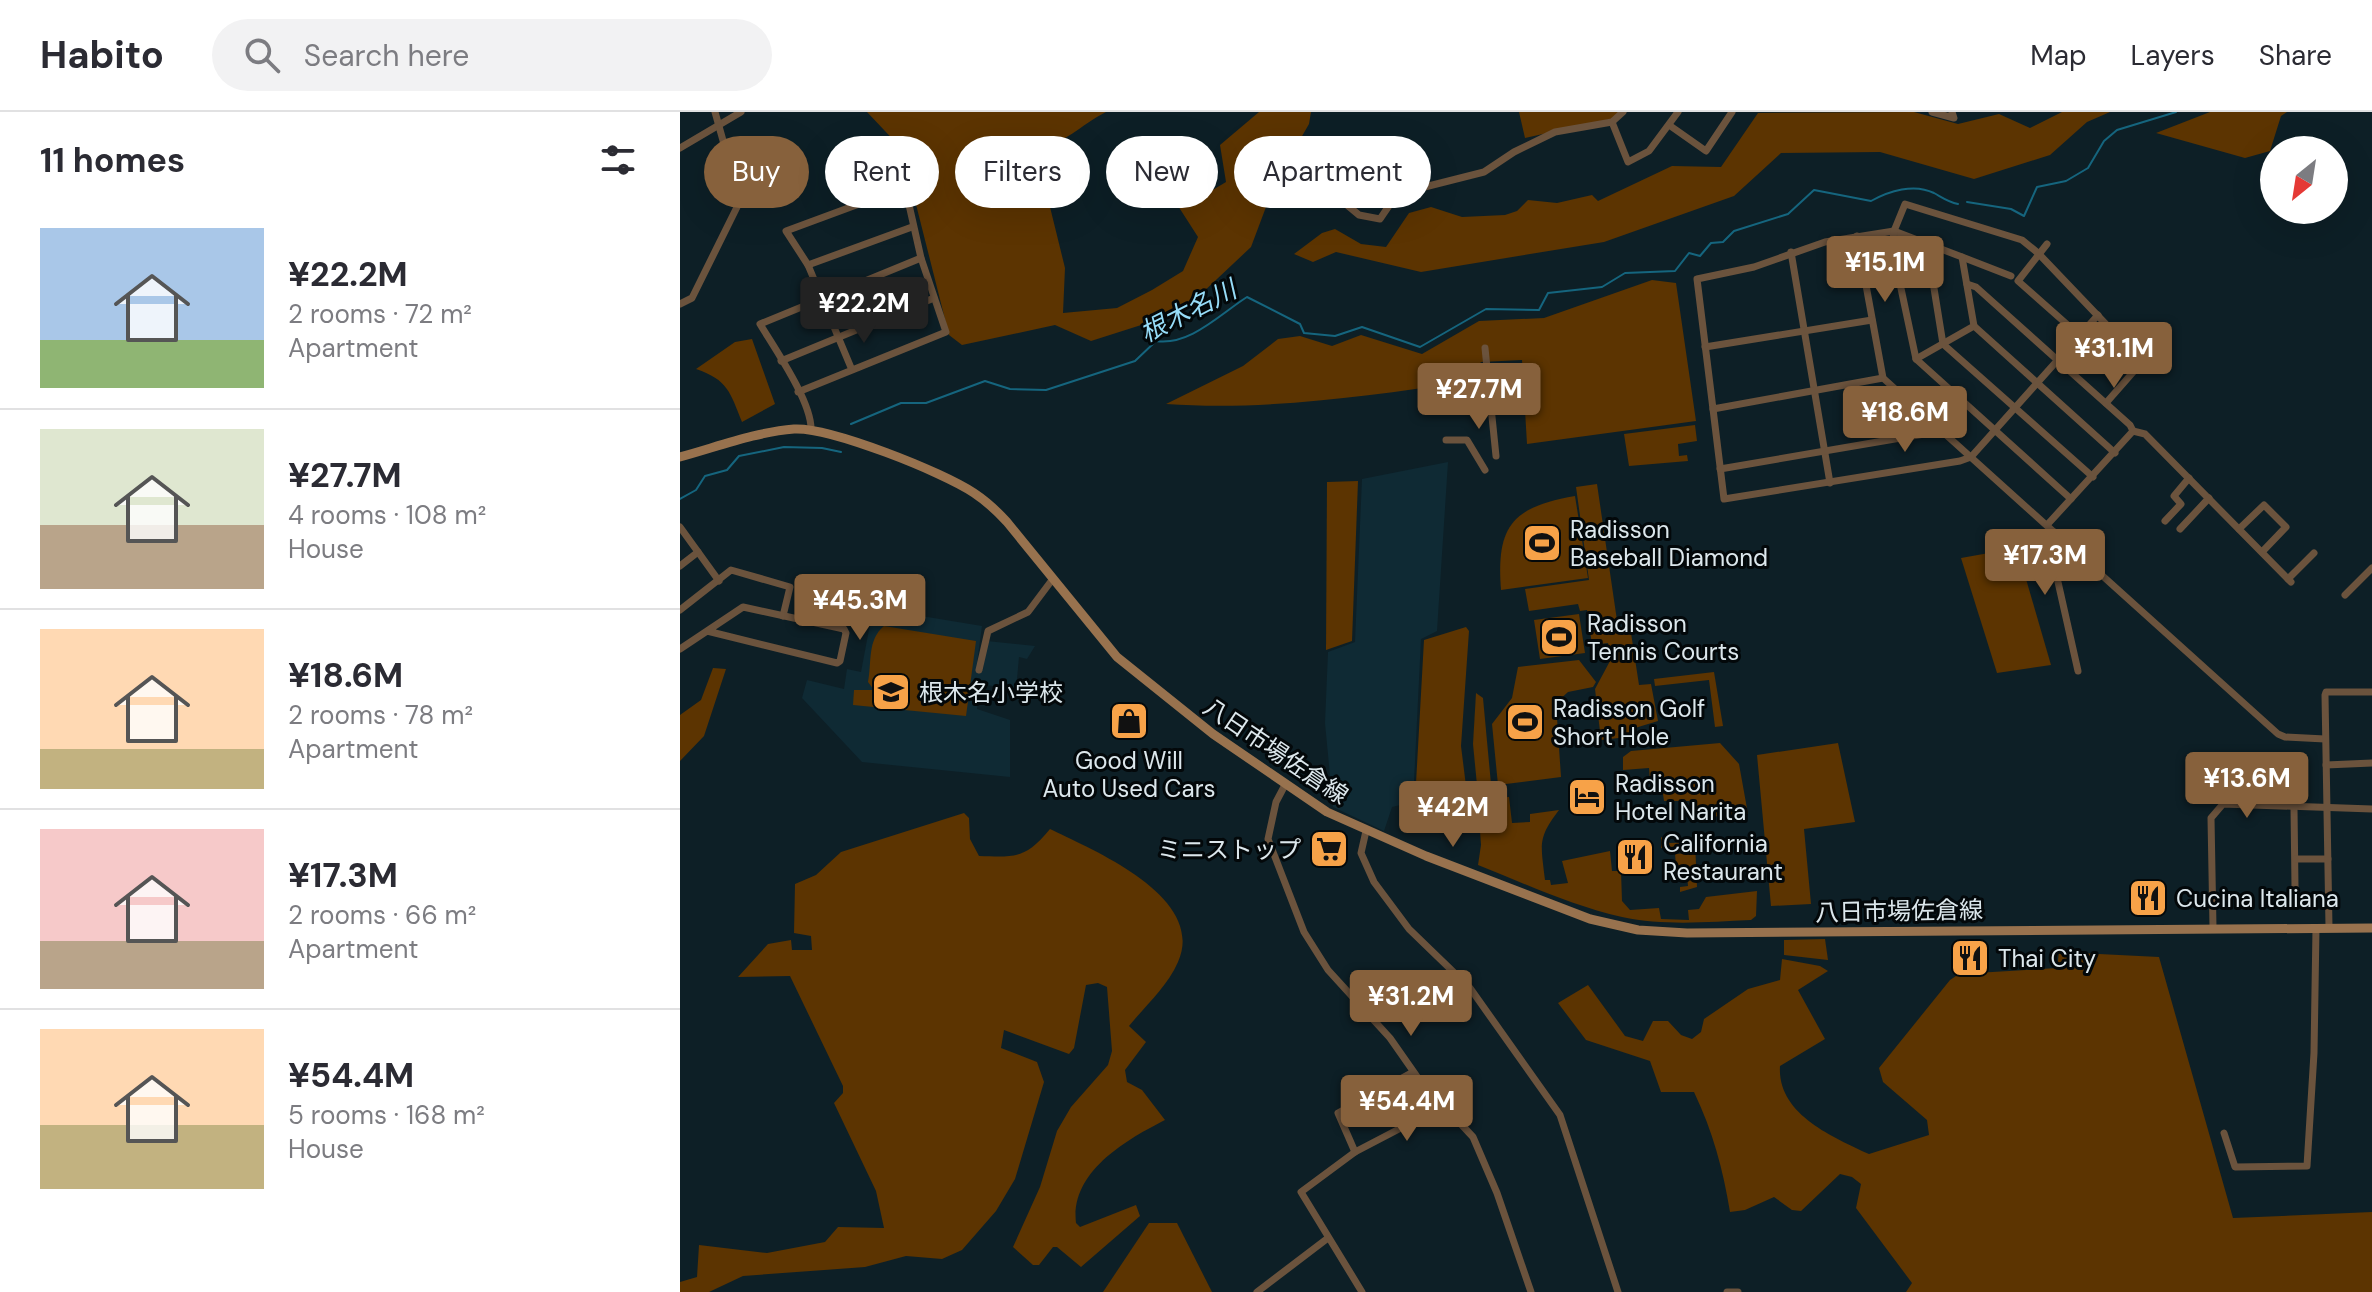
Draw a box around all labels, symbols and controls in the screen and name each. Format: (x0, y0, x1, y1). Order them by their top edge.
search box (212, 19, 772, 91)
text: Habito (40, 30, 164, 80)
icon: search (240, 33, 284, 77)
text: Search here (304, 36, 469, 75)
text: Map (2030, 37, 2087, 74)
text: Layers (2131, 37, 2215, 74)
text: Share (2259, 37, 2332, 74)
chip: Buy (704, 136, 809, 208)
chip: Rent (825, 136, 939, 208)
chip: Filters (955, 136, 1090, 208)
chip: New (1106, 136, 1218, 208)
chip: Apartment (1234, 136, 1431, 208)
north arrow (2260, 136, 2348, 224)
map controls (2260, 136, 2348, 224)
text: 11 homes (40, 138, 185, 183)
icon: filters (596, 138, 640, 182)
pin: ¥15.1M (1820, 236, 1950, 304)
text: ¥15.1M (1845, 245, 1925, 279)
text: ¥22.2M (288, 252, 408, 297)
icon: home (104, 260, 200, 356)
water label: 根木名川 (1134, 271, 1245, 350)
pin: ¥22.2M (799, 277, 929, 345)
text: ¥22.2M (818, 286, 910, 320)
text: 2 rooms · 72 m² (288, 297, 472, 331)
pin: ¥31.1M (2049, 322, 2179, 390)
text: Apartment (288, 331, 419, 365)
text: ¥31.1M (2074, 331, 2154, 365)
pin: ¥27.7M (1414, 363, 1544, 431)
text: ¥27.7M (1436, 372, 1522, 406)
pin: ¥18.6M (1840, 386, 1970, 454)
text: ¥18.6M (1861, 395, 1949, 429)
text: ¥27.7M (288, 453, 402, 498)
icon: home (104, 461, 200, 557)
text: 4 rooms · 108 m² (288, 498, 486, 532)
place label: Radisson Baseball Diamond (1570, 514, 1768, 573)
sports icon: Radisson Baseball Diamond (1521, 522, 1563, 564)
pin: ¥17.3M (1980, 529, 2110, 597)
text: House (288, 532, 364, 566)
text: ¥17.3M (2003, 538, 2087, 572)
pin: ¥45.3M (795, 574, 925, 642)
text: ¥45.3M (812, 583, 908, 617)
place label: Radisson Tennis Courts (1587, 608, 1739, 667)
sports icon: Radisson Tennis Courts (1538, 616, 1580, 658)
text: ¥18.6M (288, 653, 403, 698)
icon: home (104, 661, 200, 757)
school or university icon: 根木名小学校 (870, 671, 912, 713)
place label: 根木名小学校 (919, 677, 1063, 708)
street label: 八日市場佐倉線 (1198, 691, 1354, 811)
place label: Radisson Golf Short Hole (1553, 693, 1705, 752)
text: 2 rooms · 78 m² (288, 698, 473, 732)
shop icon: Good Will Auto Used Cars (1108, 700, 1150, 742)
sports icon: Radisson Golf Short Hole (1504, 701, 1546, 743)
text: Apartment (288, 732, 419, 766)
place label: Good Will Auto Used Cars (1042, 745, 1216, 804)
pin: ¥13.6M (2182, 752, 2312, 820)
text: ¥13.6M (2203, 761, 2291, 795)
place label: Radisson Hotel Narita (1615, 768, 1746, 827)
hotel icon: Radisson Hotel Narita (1566, 776, 1608, 818)
pin: ¥42M (1406, 781, 1500, 849)
text: ¥42M (1417, 790, 1489, 824)
supermarket icon: ミニストップ (1308, 828, 1350, 870)
place label: California Restaurant (1663, 828, 1783, 887)
place label: ミニストップ (1157, 834, 1301, 865)
restaurant icon: California Restaurant (1614, 836, 1656, 878)
text: ¥17.3M (288, 853, 398, 898)
icon: home (104, 861, 200, 957)
restaurant icon: Cucina Italiana (2127, 877, 2169, 919)
place label: Cucina Italiana (2176, 883, 2339, 914)
street label: 八日市場佐倉線 (1815, 894, 1983, 928)
text: 2 rooms · 66 m² (288, 898, 476, 932)
text: Apartment (288, 932, 419, 966)
restaurant icon: Thai City (1949, 937, 1991, 979)
place label: Thai City (1998, 943, 2096, 974)
pin: ¥31.2M (1346, 970, 1476, 1038)
text: ¥31.2M (1368, 979, 1454, 1013)
text: ¥54.4M (288, 1053, 414, 1098)
icon: home (104, 1061, 200, 1157)
pin: ¥54.4M (1342, 1075, 1472, 1143)
text: ¥54.4M (1359, 1084, 1455, 1118)
text: 5 rooms · 168 m² (288, 1098, 485, 1132)
text: House (288, 1132, 364, 1166)

